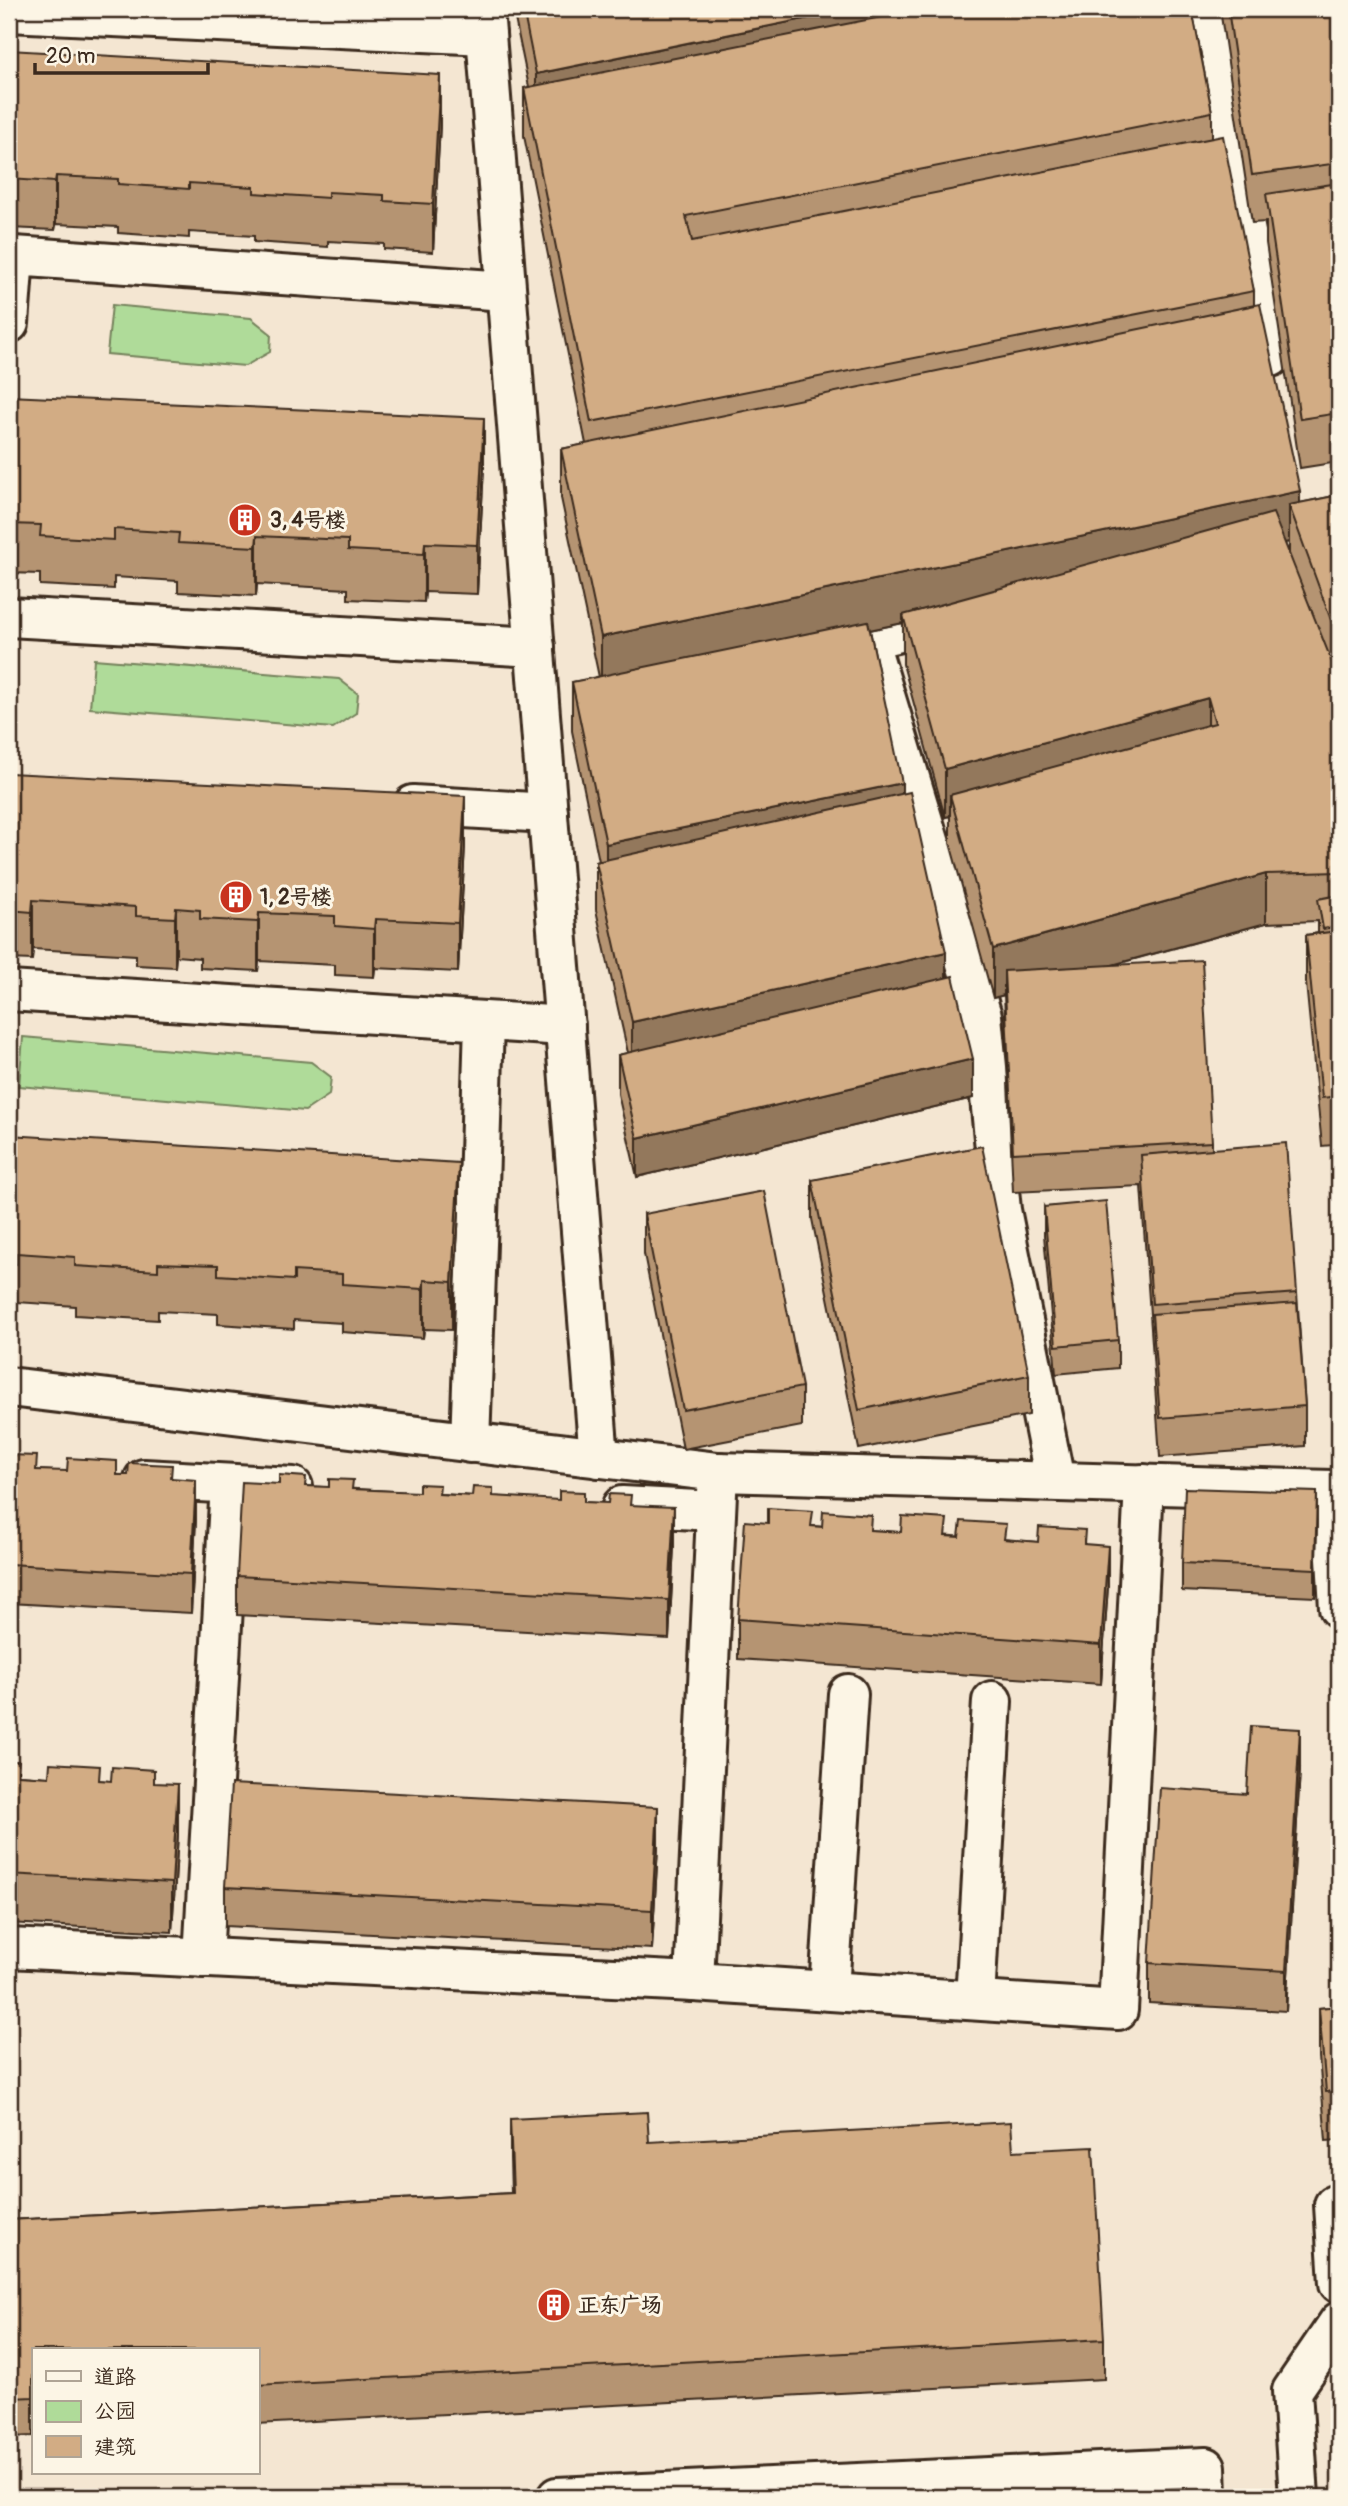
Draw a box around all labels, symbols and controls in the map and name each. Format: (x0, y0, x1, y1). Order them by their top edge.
scale bar (35, 32, 208, 76)
text: 20 m (46, 43, 95, 70)
building icon: 3, 4号楼 (226, 501, 264, 539)
place label: 3, 4号楼 (270, 507, 346, 534)
building icon: 1, 2号楼 (217, 878, 255, 916)
place label: 1, 2号楼 (260, 884, 332, 911)
building icon: 正东广场 (535, 2286, 573, 2324)
place label: 正东广场 (578, 2292, 662, 2319)
legend (32, 2348, 259, 2474)
text: 道路 (94, 2364, 136, 2391)
text: 公园 (94, 2398, 136, 2425)
text: 建筑 (94, 2434, 136, 2461)

